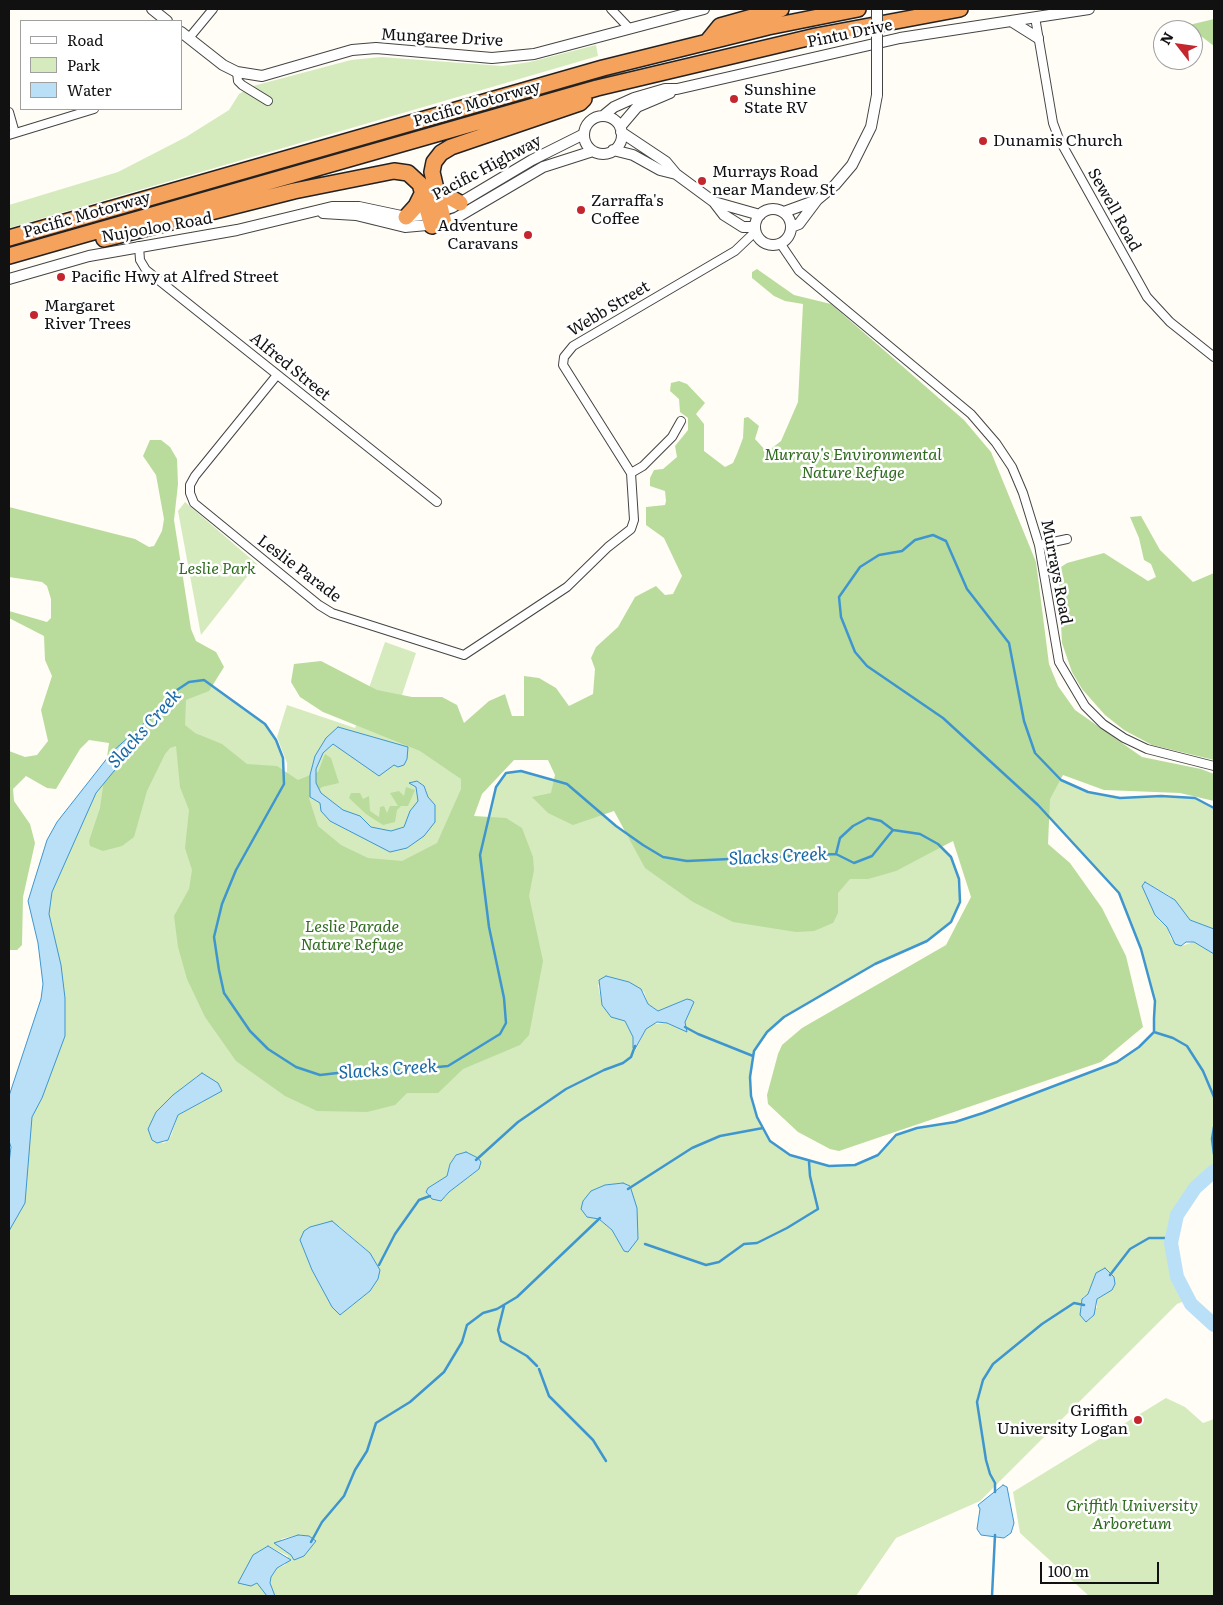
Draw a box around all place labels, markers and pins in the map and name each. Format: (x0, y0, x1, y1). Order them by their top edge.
place label: Sunshine State RV (744, 80, 816, 118)
marker: Sunshine State RV (728, 93, 740, 105)
place label: Dunamis Church (993, 131, 1123, 151)
marker: Dunamis Church (977, 135, 989, 147)
place label: Murrays Road near Mandew St (712, 162, 835, 200)
marker: Murrays Road near Mandew St (696, 175, 708, 187)
place label: Zarraffa's Coffee (591, 191, 664, 229)
marker: Zarraffa's Coffee (575, 204, 587, 216)
place label: Adventure Caravans (438, 216, 518, 254)
marker: Adventure Caravans (522, 229, 534, 241)
place label: Pacific Hwy at Alfred Street (71, 267, 279, 287)
marker: Pacific Hwy at Alfred Street (55, 271, 67, 283)
place label: Margaret River Trees (44, 296, 131, 334)
marker: Margaret River Trees (28, 309, 40, 321)
place label: Griffith University Logan (997, 1401, 1128, 1439)
marker: Griffith University Logan (1132, 1414, 1144, 1426)

